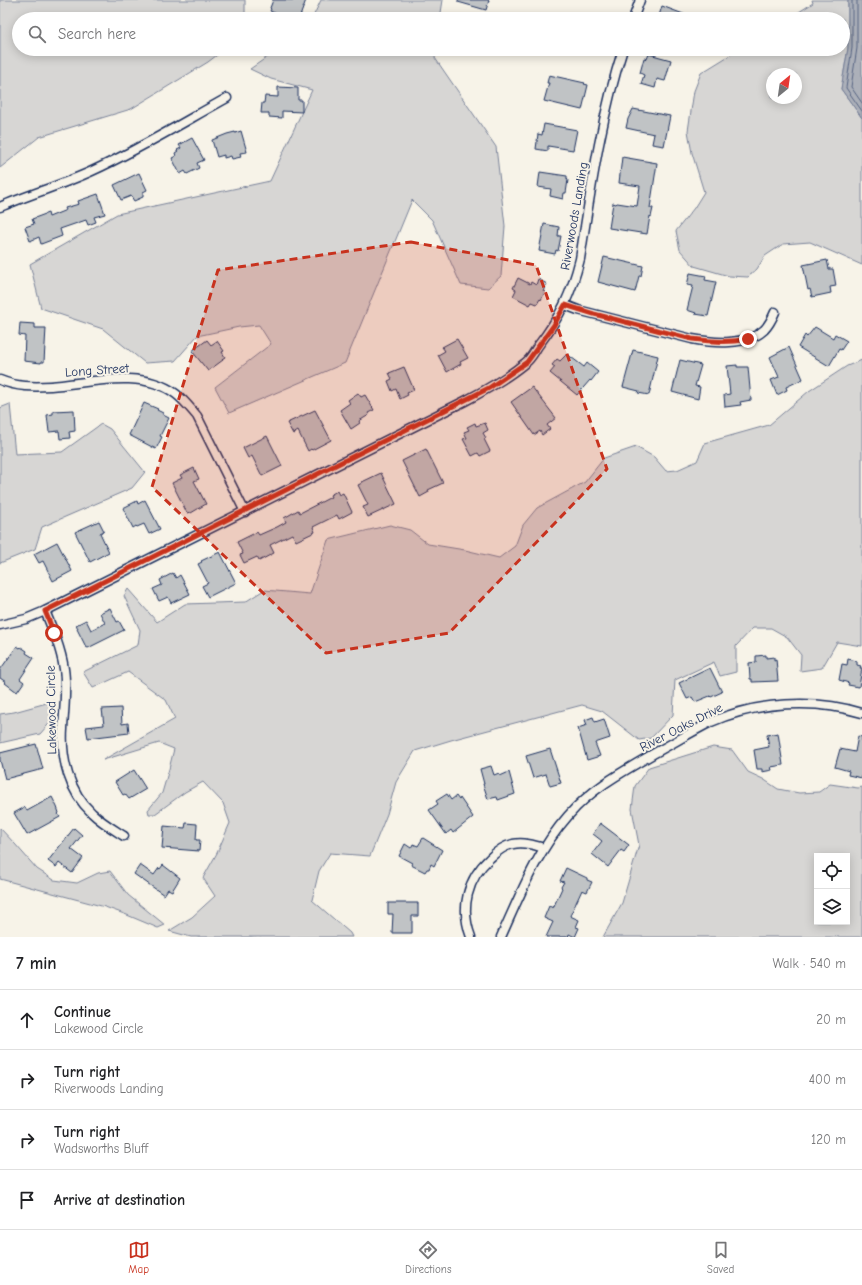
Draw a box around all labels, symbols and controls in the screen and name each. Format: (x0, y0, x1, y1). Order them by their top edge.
search box (12, 12, 850, 56)
icon: search (26, 23, 48, 45)
text: Search here (58, 25, 136, 43)
north arrow (766, 68, 802, 104)
street label: Riverwoods Landing (557, 161, 591, 271)
route end (739, 330, 757, 348)
street label: Long Street (64, 360, 131, 380)
route start (45, 624, 63, 642)
street label: Lakewood Circle (43, 665, 59, 755)
street label: River Oaks Drive (637, 699, 725, 754)
map controls (814, 853, 850, 925)
button: locate (814, 853, 850, 889)
button: layers (814, 889, 850, 925)
text: 7 min (16, 954, 57, 973)
text: Walk · 540 m (772, 956, 846, 971)
text: Continue (54, 1003, 111, 1021)
icon: ahead (16, 1009, 38, 1031)
text: 20 m (816, 1012, 846, 1027)
text: Lakewood Circle (54, 1021, 143, 1036)
text: Turn right (54, 1063, 120, 1081)
icon: right (16, 1069, 38, 1091)
text: 400 m (809, 1072, 846, 1087)
text: Riverwoods Landing (54, 1081, 164, 1096)
text: Turn right (54, 1123, 120, 1141)
icon: right (16, 1129, 38, 1151)
text: 120 m (811, 1132, 846, 1147)
text: Wadsworths Bluff (54, 1141, 148, 1156)
icon: arrive (16, 1189, 38, 1211)
text: Arrive at destination (54, 1191, 185, 1209)
tab: Map (128, 1239, 150, 1276)
tab: Directions (405, 1239, 452, 1276)
tab: Saved (707, 1239, 734, 1276)

